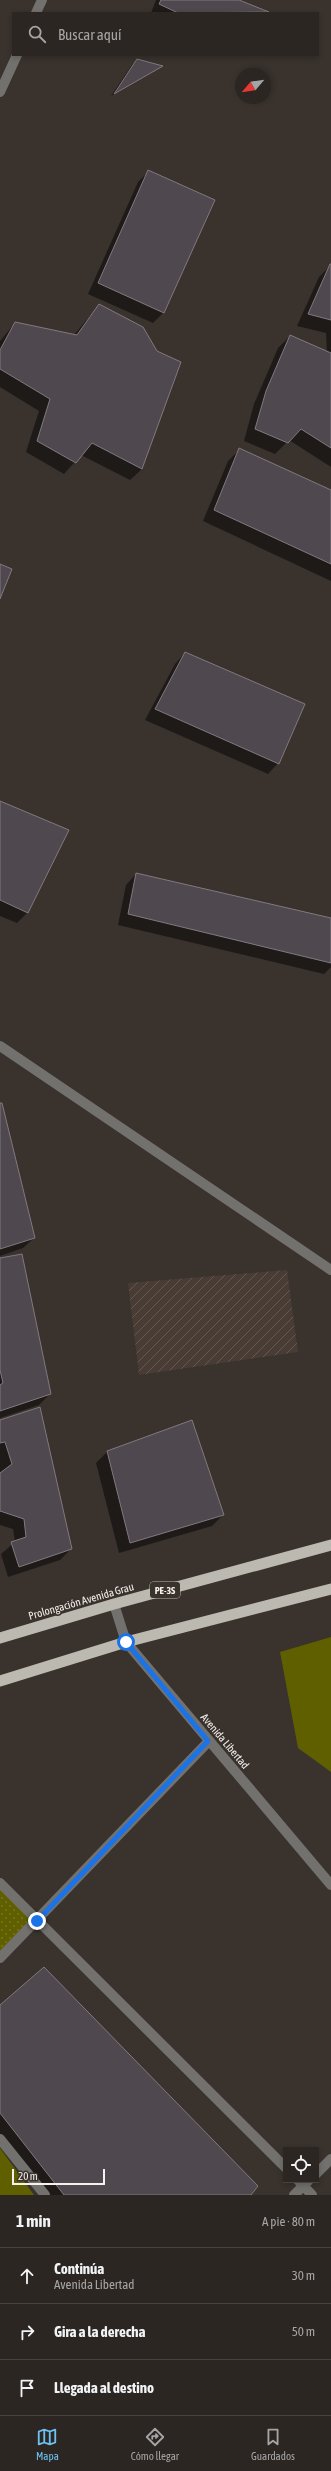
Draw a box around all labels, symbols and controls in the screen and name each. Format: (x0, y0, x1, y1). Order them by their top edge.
search box (12, 12, 319, 56)
icon: search (26, 23, 48, 45)
text: Buscar aquí (58, 26, 121, 43)
north arrow (235, 68, 271, 104)
street label: Prolongación Avenida Grau (27, 1580, 135, 1622)
road number: PE-3S (150, 1582, 180, 1598)
route start (117, 1633, 135, 1651)
street label: Avenida Libertad (199, 1711, 251, 1771)
route end (28, 1912, 46, 1930)
map controls (283, 2147, 319, 2183)
button: locate (283, 2147, 319, 2183)
scale bar (12, 2167, 105, 2186)
text: 20 m (18, 2170, 38, 2182)
text: 1 min (16, 2211, 51, 2231)
text: A pie · 80 m (262, 2214, 315, 2229)
text: Continúa (54, 2260, 104, 2277)
icon: ahead (16, 2265, 38, 2287)
text: 30 m (292, 2268, 315, 2283)
text: Avenida Libertad (54, 2277, 135, 2292)
icon: right (16, 2321, 38, 2343)
text: Gira a la derecha (54, 2323, 145, 2340)
text: 50 m (292, 2324, 315, 2339)
icon: arrive (16, 2377, 38, 2399)
text: Llegada al destino (54, 2379, 154, 2396)
tab: Mapa (36, 2426, 59, 2462)
tab: Cómo llegar (131, 2426, 179, 2462)
tab: Guardados (251, 2426, 295, 2462)

